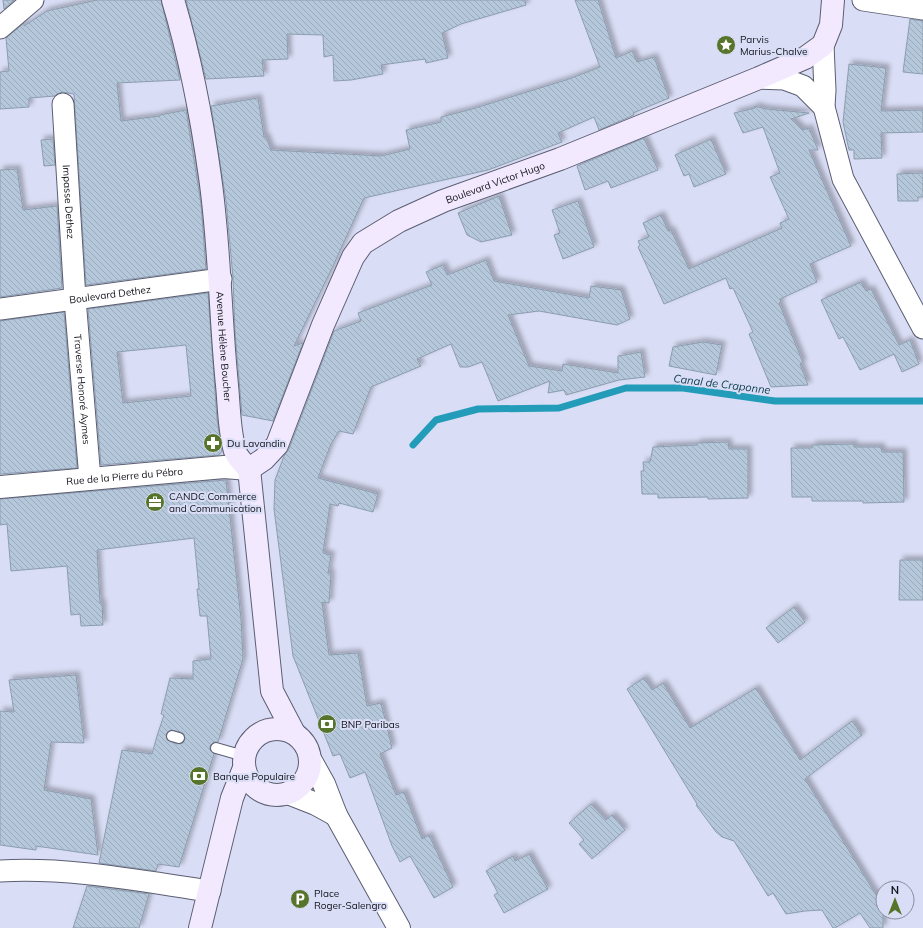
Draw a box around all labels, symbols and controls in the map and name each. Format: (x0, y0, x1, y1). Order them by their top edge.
place label: Parvis Marius-Chalve (740, 33, 807, 58)
place icon: Parvis Marius-Chalve (715, 34, 737, 56)
street label: Boulevard Victor Hugo (444, 159, 547, 207)
street label: Impasse Dethez (60, 164, 77, 239)
street label: Boulevard Dethez (68, 283, 152, 307)
street label: Avenue Hélène Boucher (213, 291, 234, 402)
street label: Traverse Honoré Aymes (71, 334, 93, 445)
water label: Canal de Craponne (673, 371, 771, 397)
pharmacy icon: Du Lavandin (202, 432, 224, 454)
place label: Du Lavandin (227, 437, 286, 450)
street label: Rue de la Pierre du Pébro (66, 465, 184, 488)
place label: CANDC Commerce and Communication (169, 490, 262, 515)
office icon: CANDC Commerce and Communication (144, 491, 166, 513)
bank icon: BNP Paribas (316, 713, 338, 735)
place label: BNP Paribas (341, 718, 400, 731)
bank icon: Banque Populaire (188, 765, 210, 787)
place label: Banque Populaire (213, 770, 295, 783)
north arrow (875, 880, 915, 920)
text: N (891, 883, 899, 897)
place label: Place Roger-Salengro (314, 887, 387, 912)
parking icon: Place Roger-Salengro (289, 888, 311, 910)

